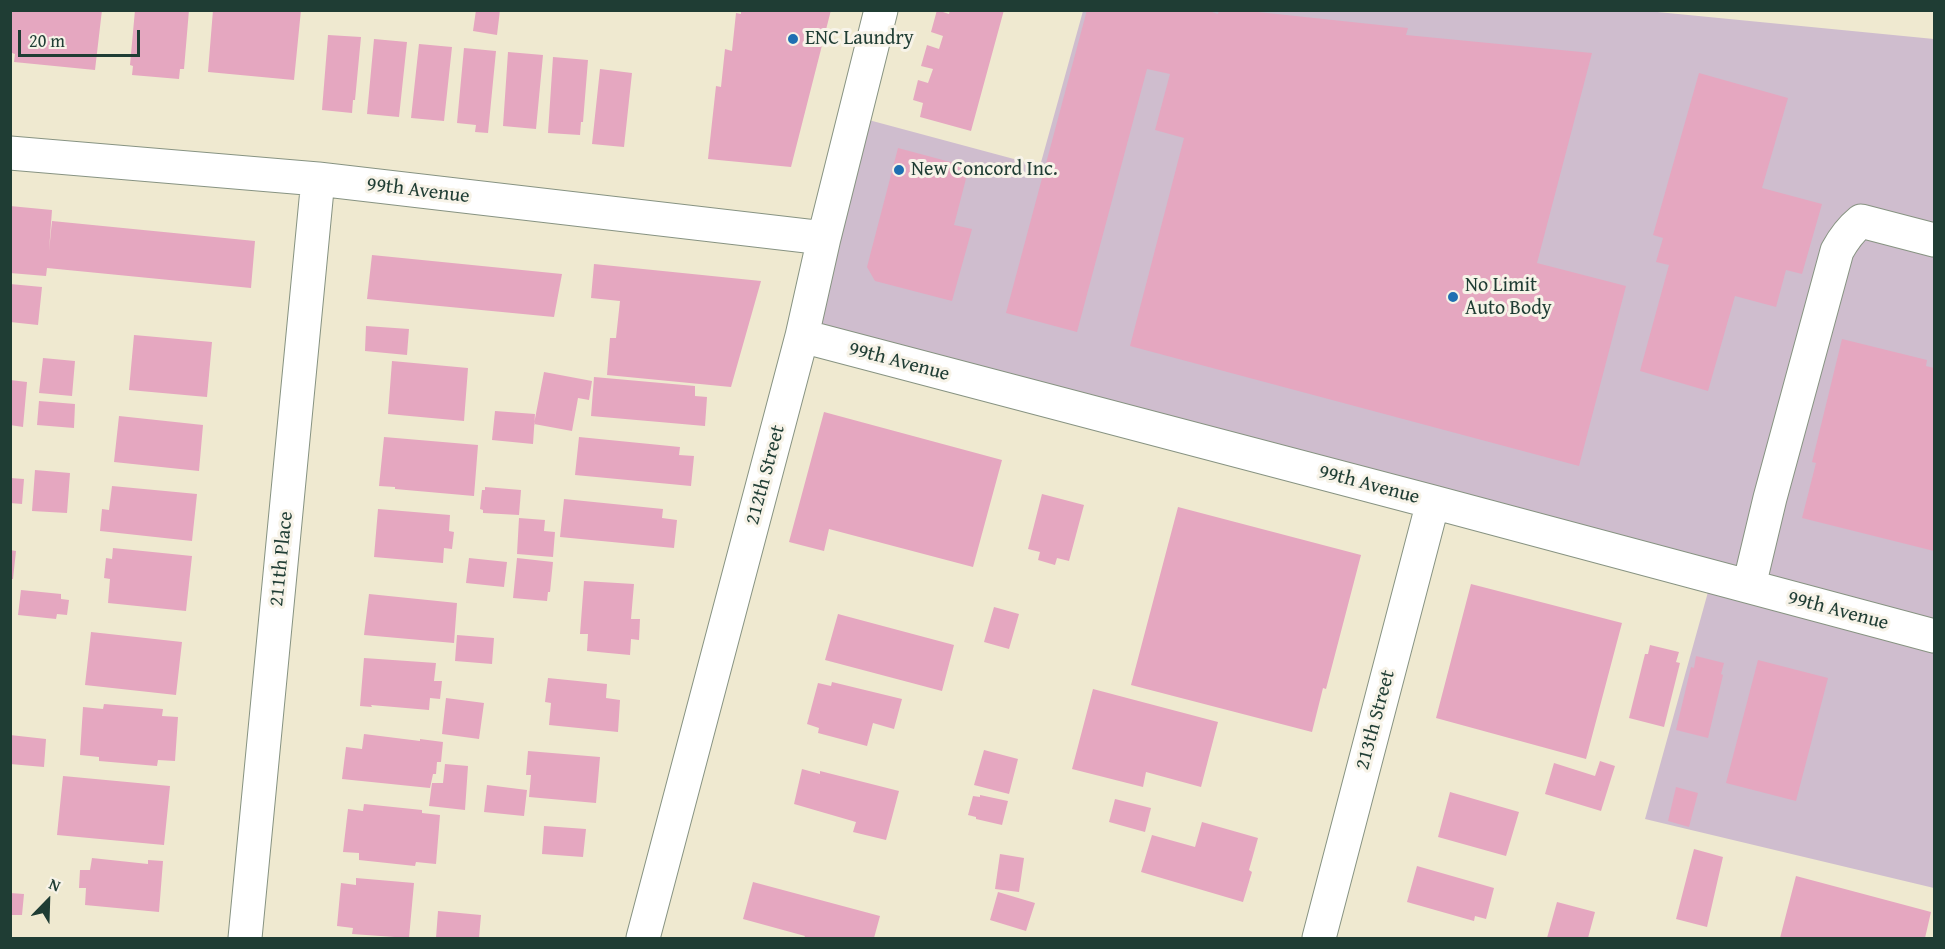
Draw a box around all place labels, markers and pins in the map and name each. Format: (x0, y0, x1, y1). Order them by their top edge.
place label: ENC Laundry (805, 27, 914, 51)
marker: ENC Laundry (786, 32, 800, 46)
place label: New Concord Inc. (911, 158, 1058, 182)
marker: New Concord Inc. (892, 163, 906, 177)
place label: No Limit Auto Body (1465, 274, 1552, 321)
marker: No Limit Auto Body (1446, 290, 1460, 304)

